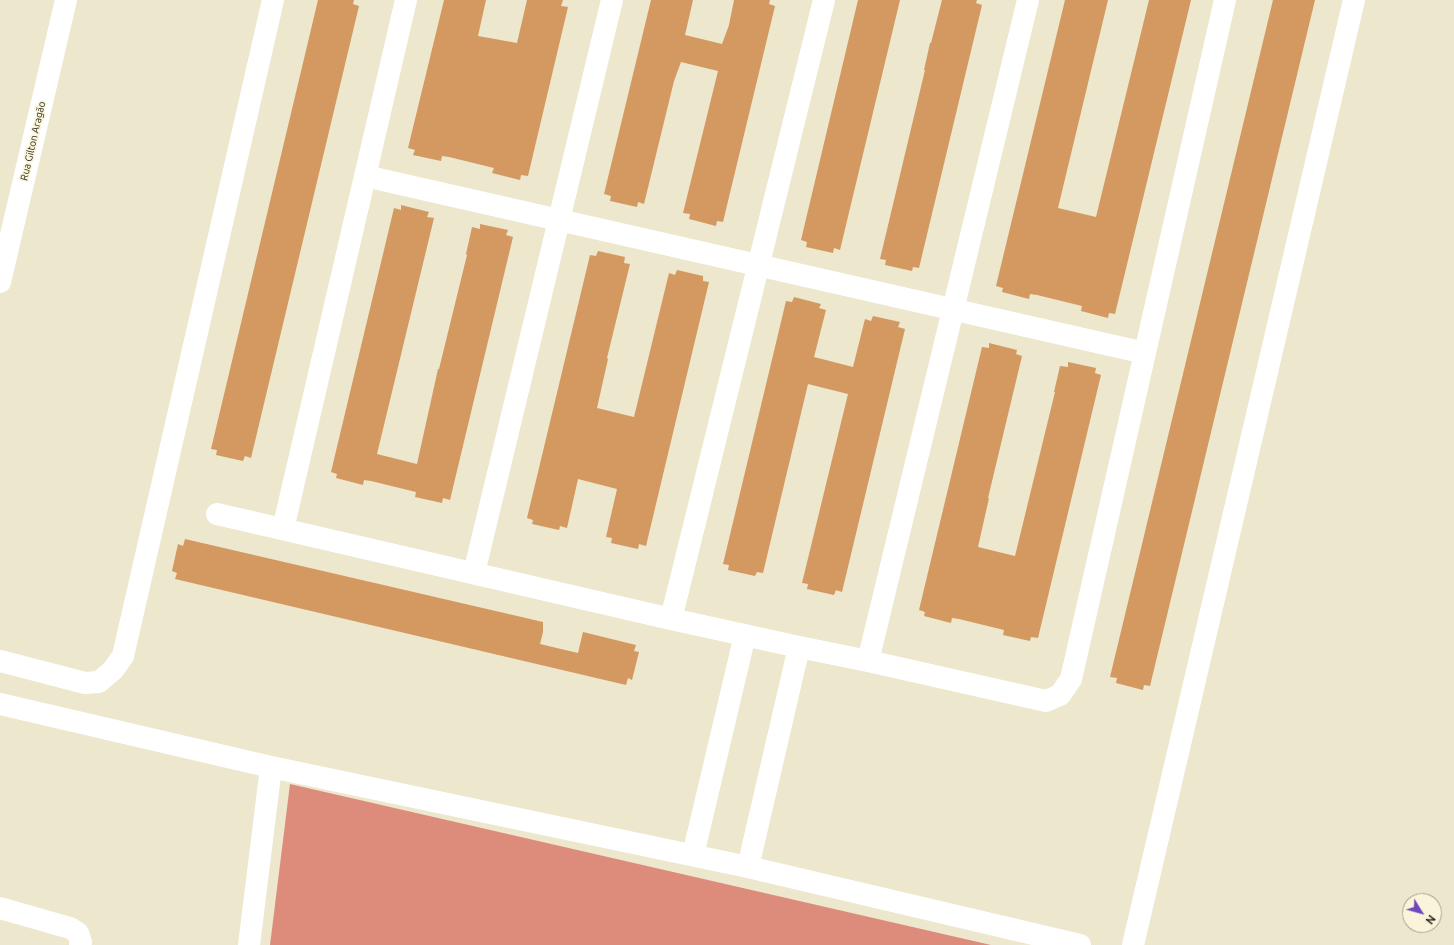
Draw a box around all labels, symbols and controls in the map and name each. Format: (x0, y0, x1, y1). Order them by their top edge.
street label: Rua Gilton Aragão (18, 100, 48, 182)
north arrow (1402, 893, 1442, 933)
text: N (1424, 913, 1438, 927)

